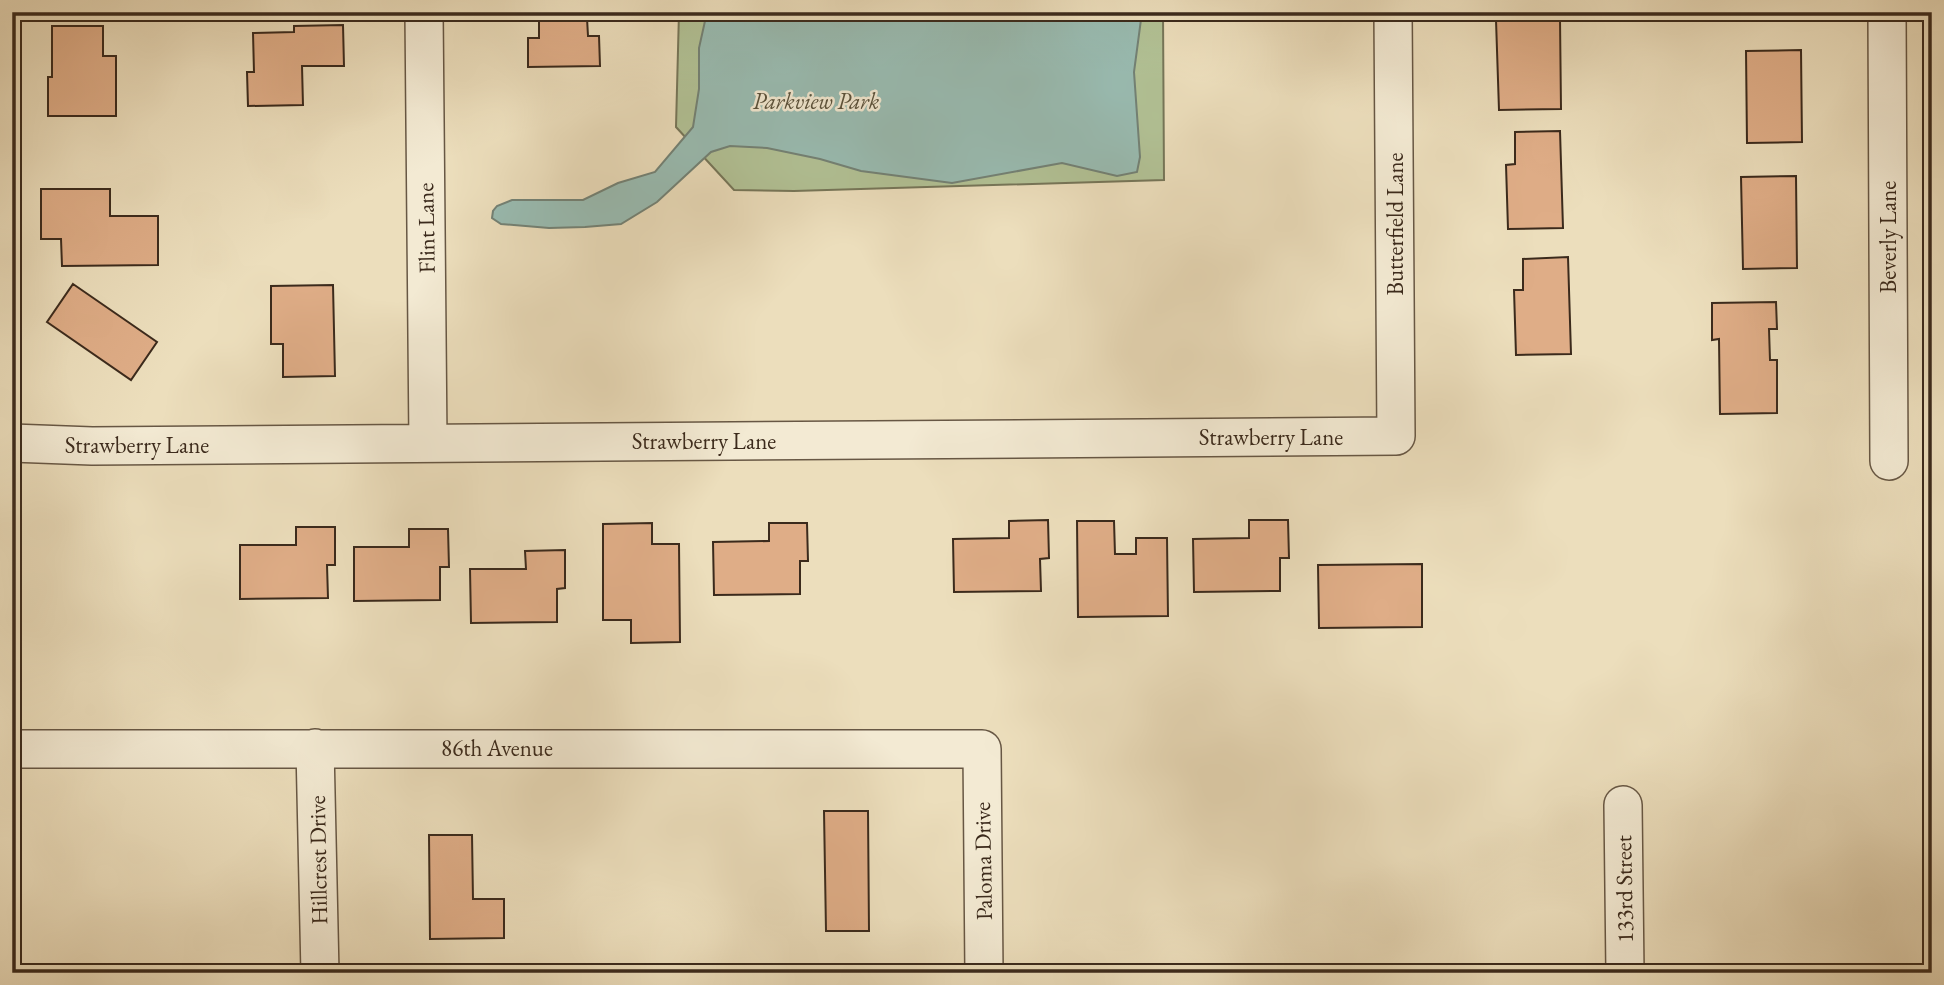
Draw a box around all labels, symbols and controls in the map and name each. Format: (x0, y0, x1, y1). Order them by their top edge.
park label: Parkview Park (753, 86, 880, 116)
street label: Butterfield Lane (1380, 152, 1410, 296)
street label: Beverly Lane (1873, 181, 1903, 293)
street label: Flint Lane (410, 182, 442, 274)
street label: Strawberry Lane (1199, 422, 1343, 452)
street label: Strawberry Lane (632, 426, 776, 456)
street label: Strawberry Lane (65, 430, 209, 460)
street label: 86th Avenue (441, 733, 553, 763)
street label: Hillcrest Drive (302, 795, 334, 925)
street label: Paloma Drive (967, 802, 999, 920)
street label: 133rd Street (1608, 834, 1640, 943)

